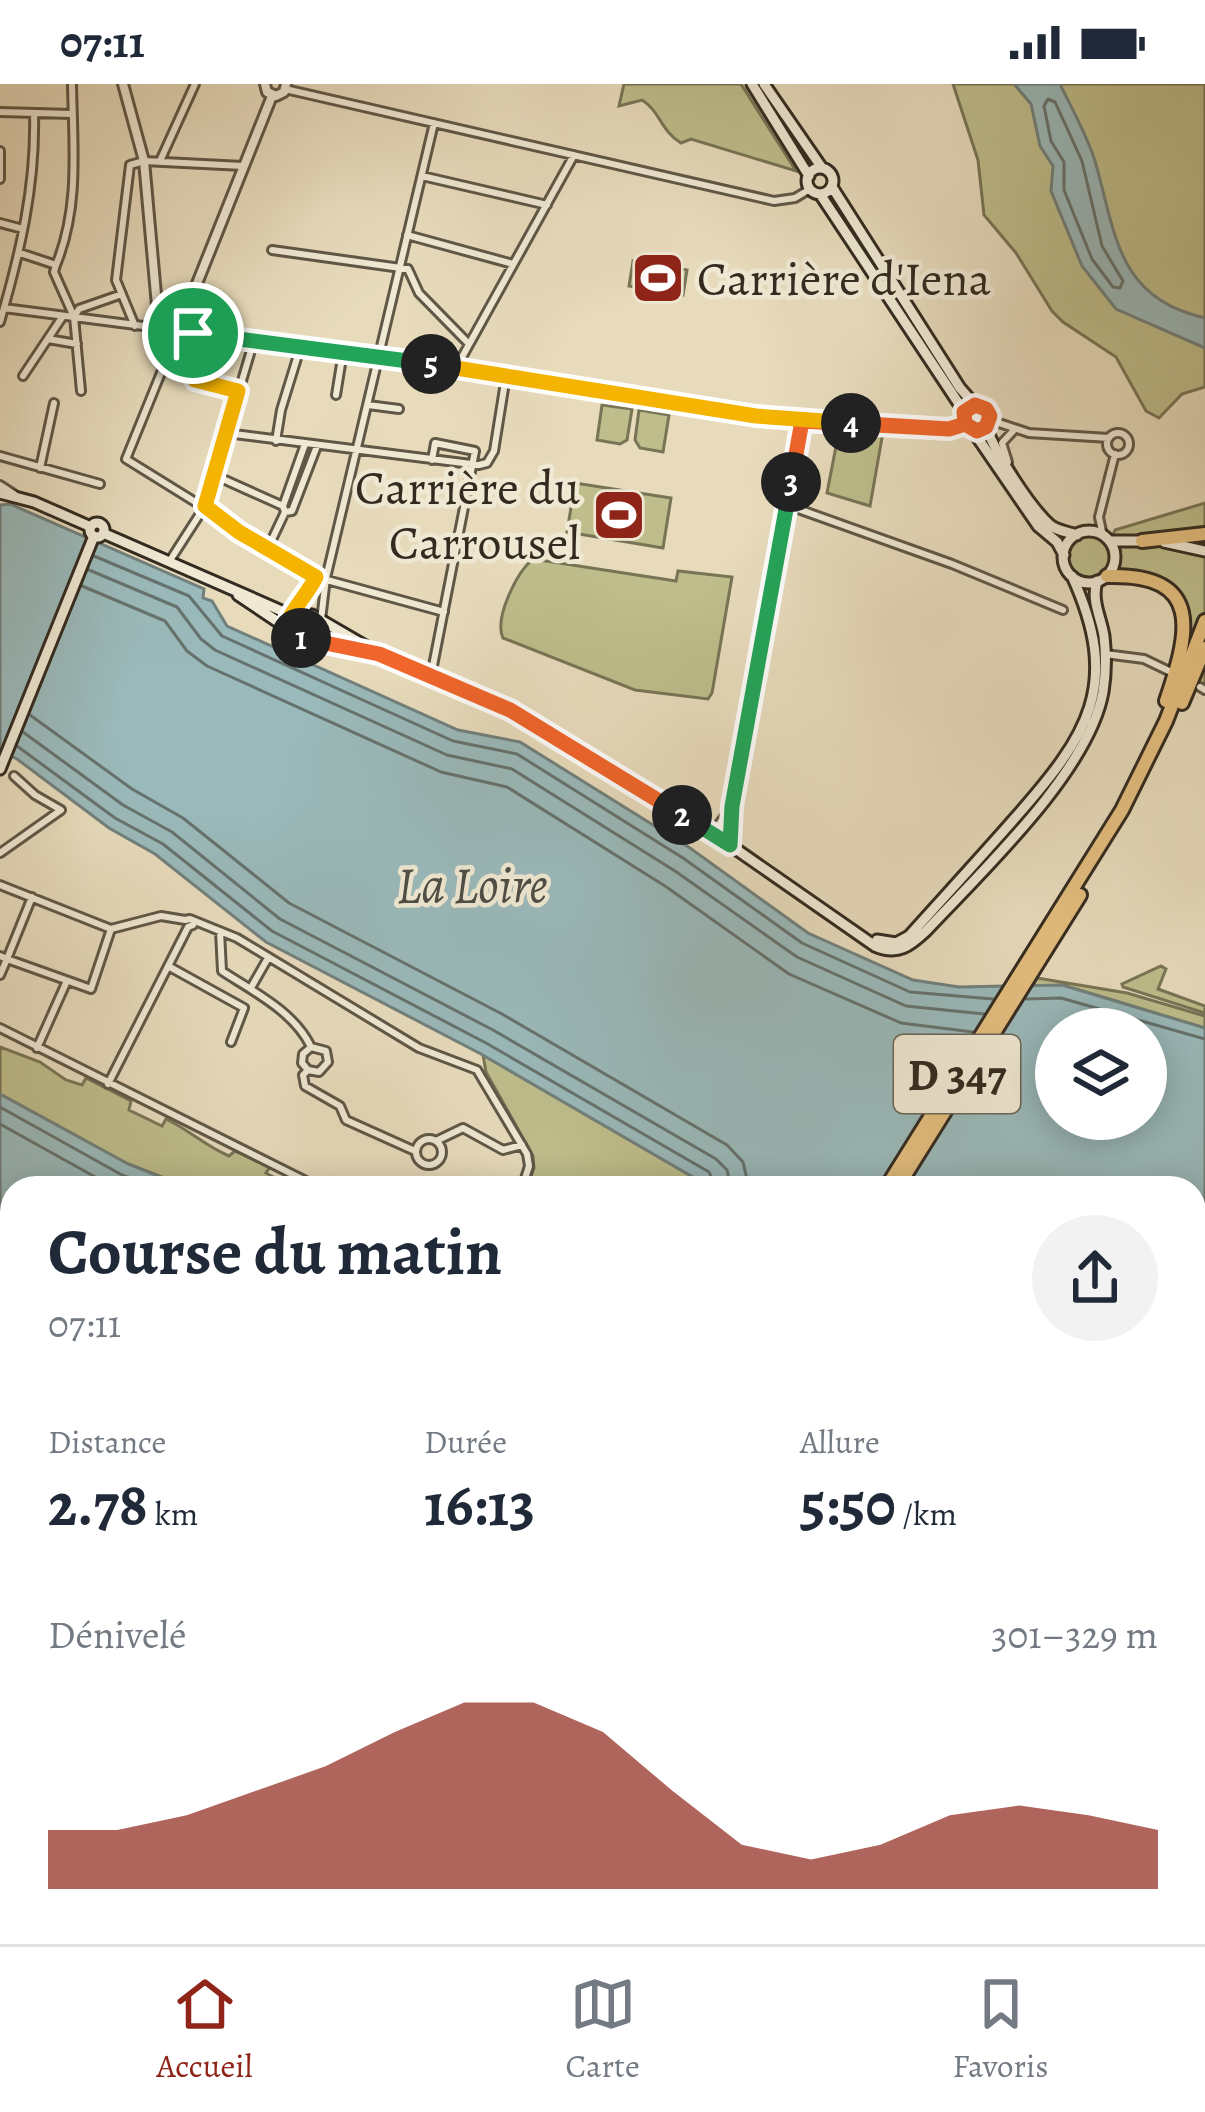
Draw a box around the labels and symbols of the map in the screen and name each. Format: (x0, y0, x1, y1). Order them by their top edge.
place label: Carrière d'Iena (697, 246, 992, 312)
sports icon: Carrière d'Iena (630, 250, 686, 306)
pin (142, 282, 244, 384)
pin: 5 (401, 334, 461, 394)
pin: 4 (821, 393, 881, 453)
pin: 3 (761, 452, 821, 512)
place label: Carrière du Carrousel (355, 455, 580, 576)
sports icon: Carrière du Carrousel (591, 487, 647, 543)
pin: 1 (271, 608, 331, 668)
pin: 2 (652, 785, 712, 845)
water label: La Loire (396, 850, 548, 920)
road number: D 347 (894, 1035, 1020, 1113)

